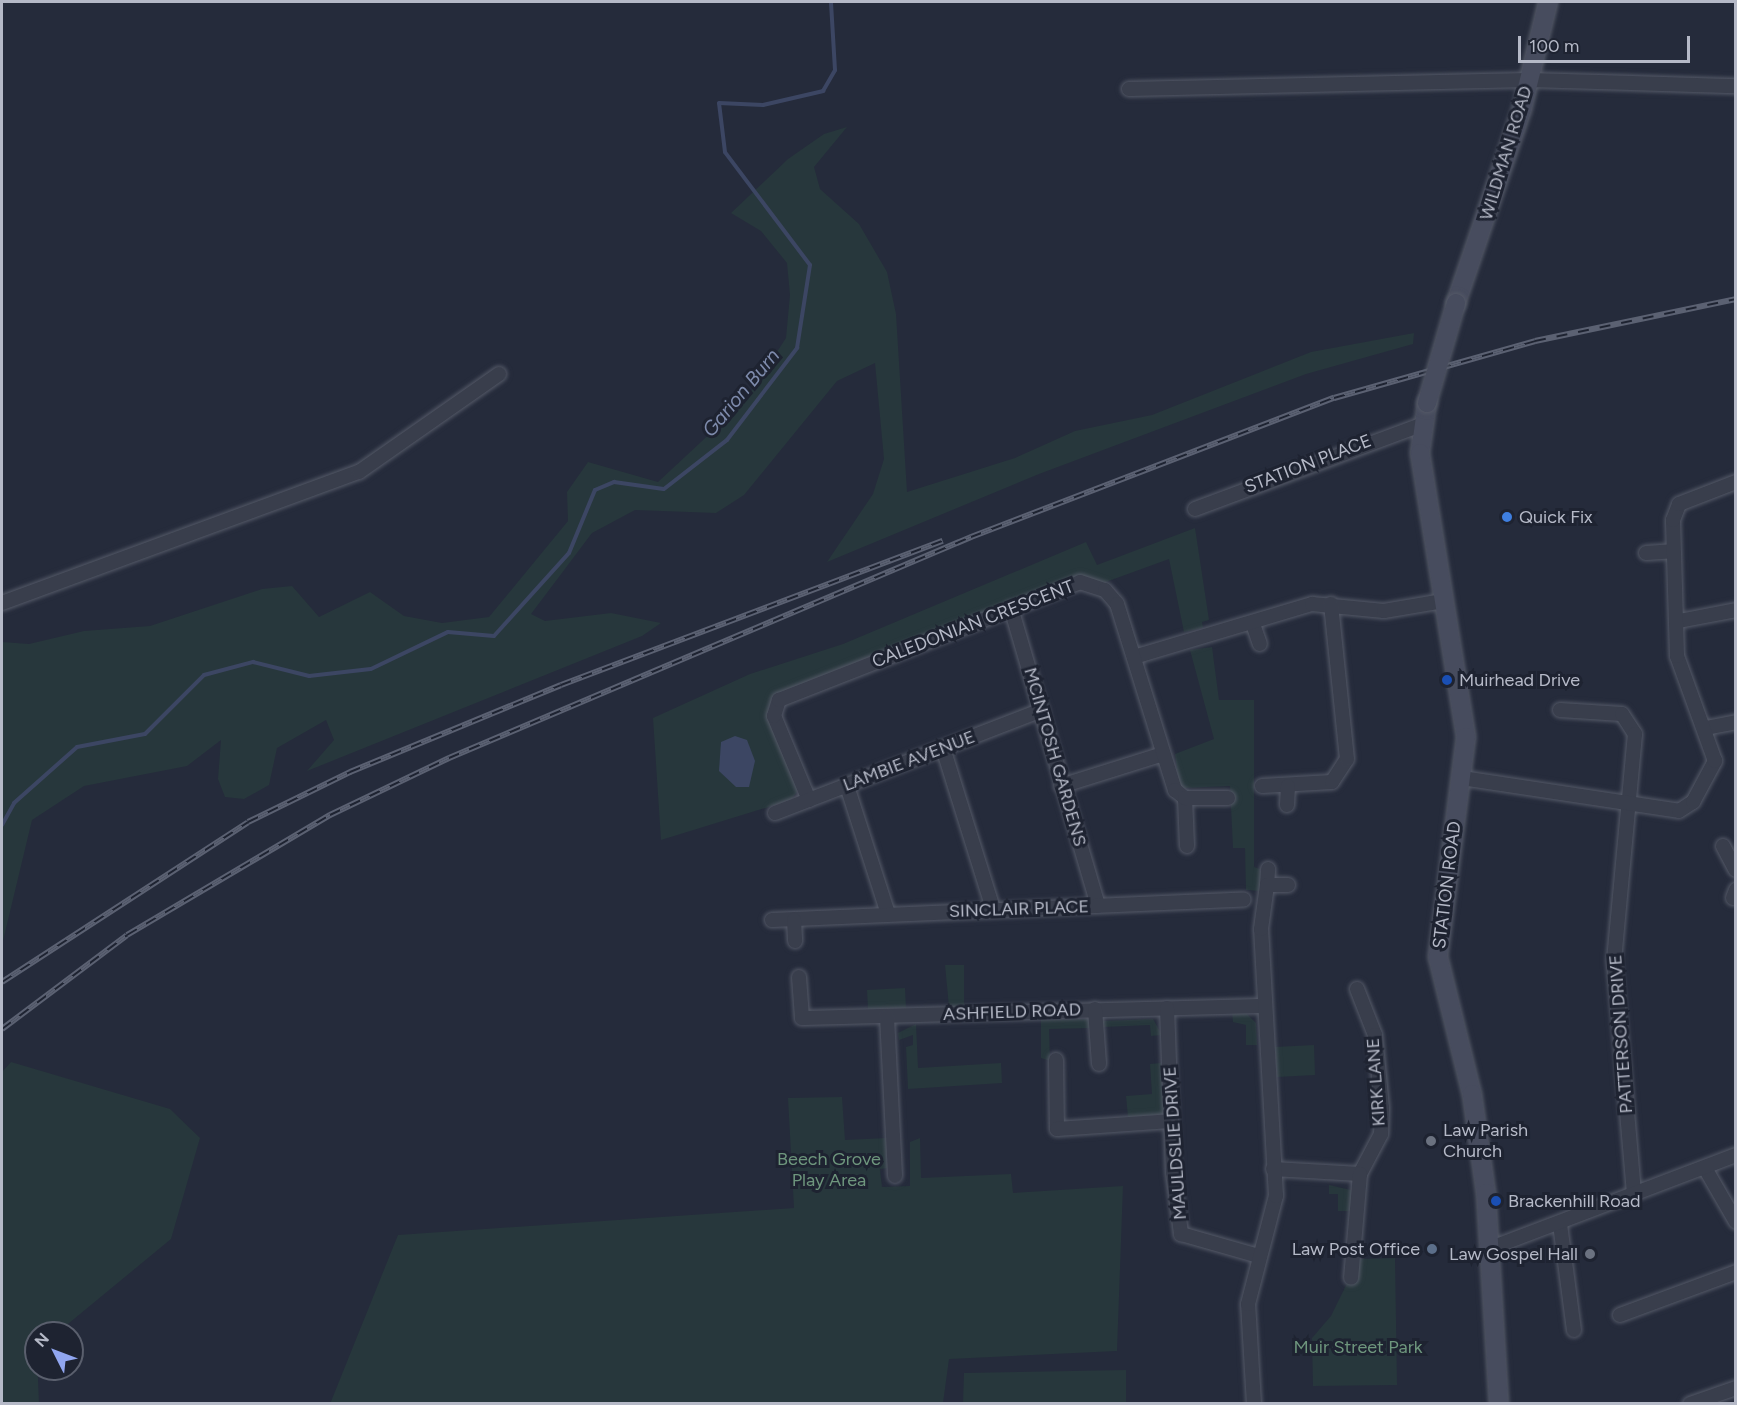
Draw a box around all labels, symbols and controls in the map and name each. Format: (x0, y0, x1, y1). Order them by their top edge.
scale bar (1521, 24, 1694, 62)
text: 100 m (1529, 35, 1579, 57)
street label: WILDMAN ROAD (1475, 83, 1537, 223)
water label: Garion Burn (697, 344, 785, 442)
street label: STATION PLACE (1242, 430, 1374, 498)
place label: Quick Fix (1519, 506, 1593, 528)
marker: Quick Fix (1500, 510, 1514, 524)
street label: CALEDONIAN CRESCENT (869, 576, 1077, 672)
street label: MCINTOSH GARDENS (1019, 665, 1091, 849)
place label: Muirhead Drive (1459, 669, 1580, 691)
marker: Muirhead Drive (1440, 673, 1454, 687)
street label: LAMBIE AVENUE (840, 726, 978, 796)
street label: STATION ROAD (1428, 820, 1466, 950)
street label: SINCLAIR PLACE (949, 896, 1089, 922)
street label: PATTERSON DRIVE (1605, 954, 1637, 1114)
street label: ASHFIELD ROAD (943, 999, 1081, 1025)
street label: KIRK LANE (1362, 1037, 1390, 1127)
street label: MAULDSLIE DRIVE (1159, 1065, 1191, 1221)
place label: Law Parish Church (1443, 1120, 1528, 1162)
marker: Law Parish Church (1424, 1134, 1438, 1148)
park label: Beech Grove Play Area (777, 1149, 881, 1192)
place label: Brackenhill Road (1508, 1190, 1640, 1212)
marker: Brackenhill Road (1489, 1194, 1503, 1208)
place label: Law Post Office (1292, 1238, 1420, 1260)
marker: Law Post Office (1425, 1242, 1439, 1256)
place label: Law Gospel Hall (1449, 1243, 1578, 1265)
marker: Law Gospel Hall (1583, 1247, 1597, 1261)
north arrow (24, 1321, 84, 1381)
text: N (31, 1329, 53, 1351)
park label: Muir Street Park (1293, 1336, 1423, 1358)

